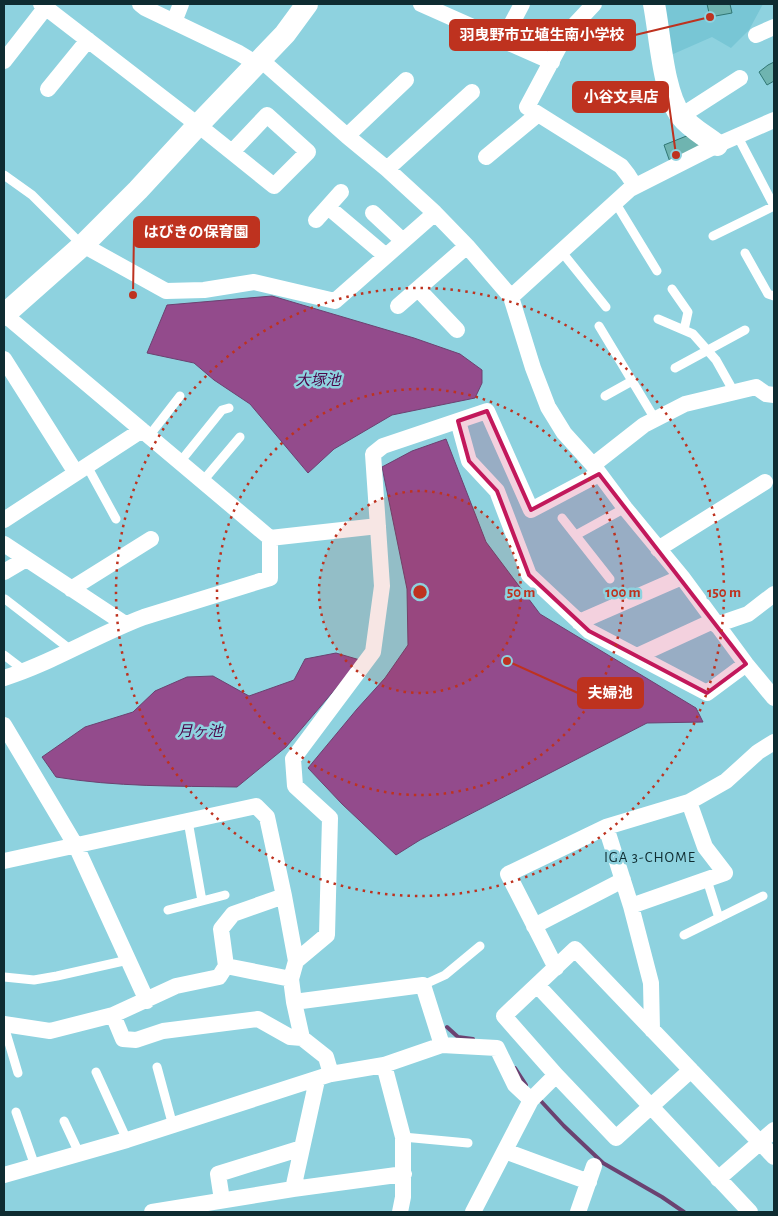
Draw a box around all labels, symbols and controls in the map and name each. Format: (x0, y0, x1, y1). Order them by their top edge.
callout: 羽曳野市立埴生南小学校 (450, 20, 635, 50)
text: 羽曳野市立埴生南小学校 (459, 26, 625, 43)
callout: 小谷文具店 (573, 82, 668, 112)
text: 小谷文具店 (583, 89, 659, 105)
callout: はびきの保育園 (134, 217, 259, 247)
text: はびきの保育園 (143, 224, 249, 240)
water label: 大塚池 (295, 372, 342, 388)
centre of rings (411, 583, 429, 601)
text: 50 m (507, 585, 535, 600)
text: 100 m (605, 585, 641, 600)
text: 150 m (707, 585, 741, 600)
callout: 夫婦池 (578, 678, 643, 708)
text: 夫婦池 (587, 685, 633, 701)
water label: 月ヶ池 (177, 723, 224, 739)
district label: IGA 3-CHOME (604, 850, 696, 865)

